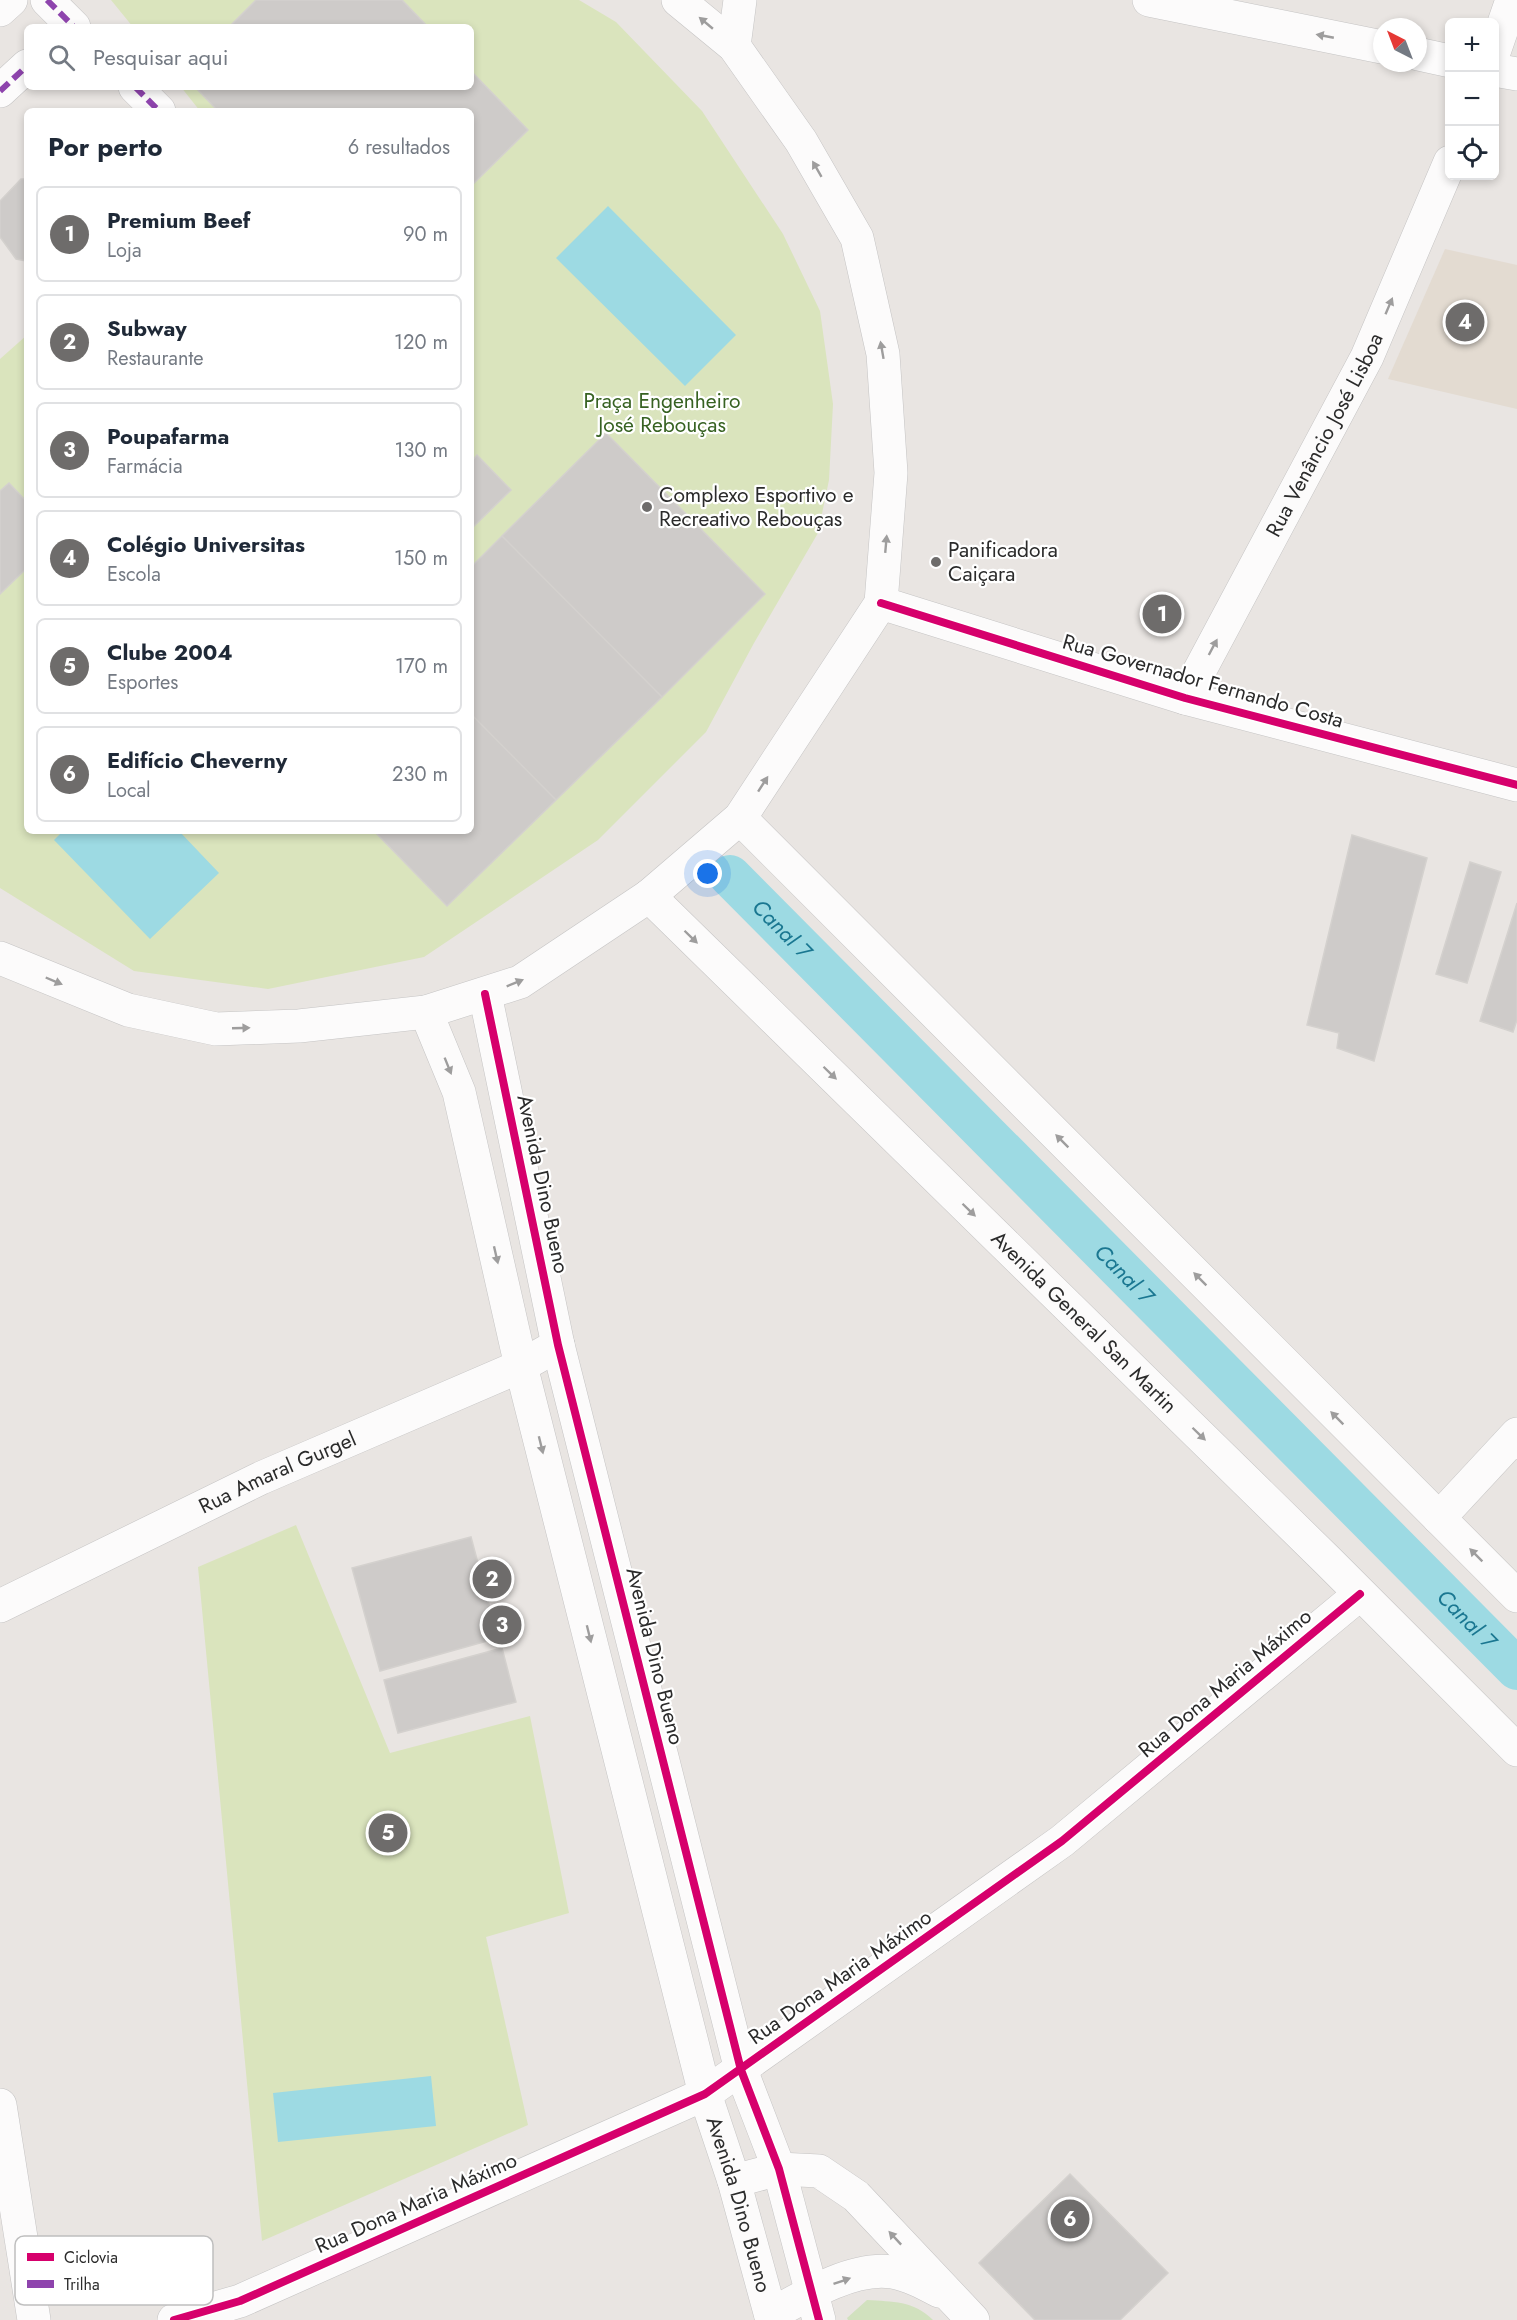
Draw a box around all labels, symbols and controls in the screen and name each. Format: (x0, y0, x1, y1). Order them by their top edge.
one-way arrow (699, 17, 714, 30)
north arrow (1373, 18, 1427, 72)
map controls (1445, 18, 1499, 180)
button: + (1445, 18, 1499, 72)
search box (24, 24, 474, 90)
one-way arrow (1315, 30, 1334, 40)
icon: search (45, 41, 78, 74)
text: Pesquisar aqui (93, 41, 228, 73)
button: − (1445, 72, 1499, 126)
button: locate (1445, 126, 1499, 180)
text: Por perto (48, 128, 162, 166)
text: 6 resultados (348, 133, 450, 162)
one-way arrow (811, 161, 822, 177)
text: Premium Beef (107, 204, 250, 236)
text: 1 (64, 220, 75, 249)
text: 90 m (403, 220, 448, 249)
text: Loja (107, 236, 142, 265)
one-way arrow (1384, 296, 1394, 314)
pin: 4 (1446, 300, 1484, 344)
text: Subway (107, 312, 187, 344)
text: 2 (63, 328, 76, 357)
text: 120 m (394, 328, 448, 357)
street label: Rua Venâncio José Lisboa (1259, 328, 1391, 542)
one-way arrow (877, 340, 886, 359)
text: Restaurante (107, 344, 204, 373)
park label: Praça Engenheiro José Rebouças (584, 386, 740, 440)
text: Poupafarma (107, 420, 229, 452)
text: 3 (63, 436, 76, 465)
text: 130 m (394, 436, 448, 465)
text: Farmácia (107, 452, 183, 481)
place label: Complexo Esportivo e Recreativo Rebouças (659, 480, 854, 534)
marker: Complexo Esportivo e Recreativo Rebouças (640, 500, 654, 514)
text: Colégio Universitas (107, 528, 305, 560)
one-way arrow (881, 535, 891, 554)
place label: Panificadora Caiçara (948, 535, 1058, 589)
text: 4 (63, 544, 76, 573)
text: 150 m (394, 544, 448, 573)
marker: Panificadora Caiçara (929, 555, 943, 569)
text: Escola (107, 560, 161, 589)
pin: 1 (1142, 592, 1182, 636)
street label: Rua Governador Fernando Costa (1059, 626, 1347, 736)
text: Clube 2004 (107, 636, 233, 668)
one-way arrow (1208, 638, 1217, 655)
text: 5 (63, 652, 76, 681)
text: 170 m (395, 652, 448, 681)
text: Esportes (107, 668, 178, 697)
text: Edifício Cheverny (107, 744, 287, 776)
text: 6 (63, 760, 76, 789)
text: 230 m (392, 760, 448, 789)
text: Local (107, 776, 151, 805)
one-way arrow (757, 776, 768, 792)
your location (693, 859, 722, 888)
water label: Canal 7 (745, 891, 821, 968)
one-way arrow (683, 929, 697, 943)
one-way arrow (45, 977, 63, 986)
one-way arrow (506, 978, 524, 988)
one-way arrow (232, 1024, 251, 1033)
one-way arrow (444, 1057, 453, 1075)
one-way arrow (823, 1066, 838, 1080)
street label: Avenida Dino Bueno (509, 1092, 577, 1276)
one-way arrow (1055, 1134, 1069, 1149)
one-way arrow (962, 1202, 976, 1216)
street label: Avenida General San Martin (984, 1224, 1184, 1420)
water label: Canal 7 (1087, 1236, 1163, 1313)
one-way arrow (492, 1246, 501, 1265)
one-way arrow (1193, 1273, 1207, 1287)
one-way arrow (1331, 1411, 1345, 1425)
street label: Rua Amaral Gurgel (194, 1424, 361, 1521)
one-way arrow (1191, 1427, 1205, 1441)
one-way arrow (536, 1436, 546, 1454)
one-way arrow (1469, 1548, 1483, 1562)
pin: 2 (472, 1556, 512, 1602)
street label: Avenida Dino Bueno (618, 1564, 692, 1748)
water label: Canal 7 (1430, 1581, 1506, 1658)
street label: Rua Dona Maria Máximo (1132, 1601, 1318, 1765)
pin: 3 (482, 1602, 522, 1648)
one-way arrow (584, 1625, 594, 1643)
pin: 5 (368, 1810, 408, 1856)
street label: Rua Dona Maria Máximo (742, 1902, 938, 2052)
street label: Avenida Dino Bueno (699, 2113, 779, 2296)
street label: Rua Dona Maria Máximo (310, 2145, 522, 2261)
pin: 6 (1050, 2196, 1090, 2242)
one-way arrow (888, 2230, 902, 2245)
legend (15, 2236, 213, 2305)
text: Ciclovia (64, 2246, 118, 2269)
text: Trilha (64, 2273, 100, 2296)
one-way arrow (833, 2275, 851, 2285)

